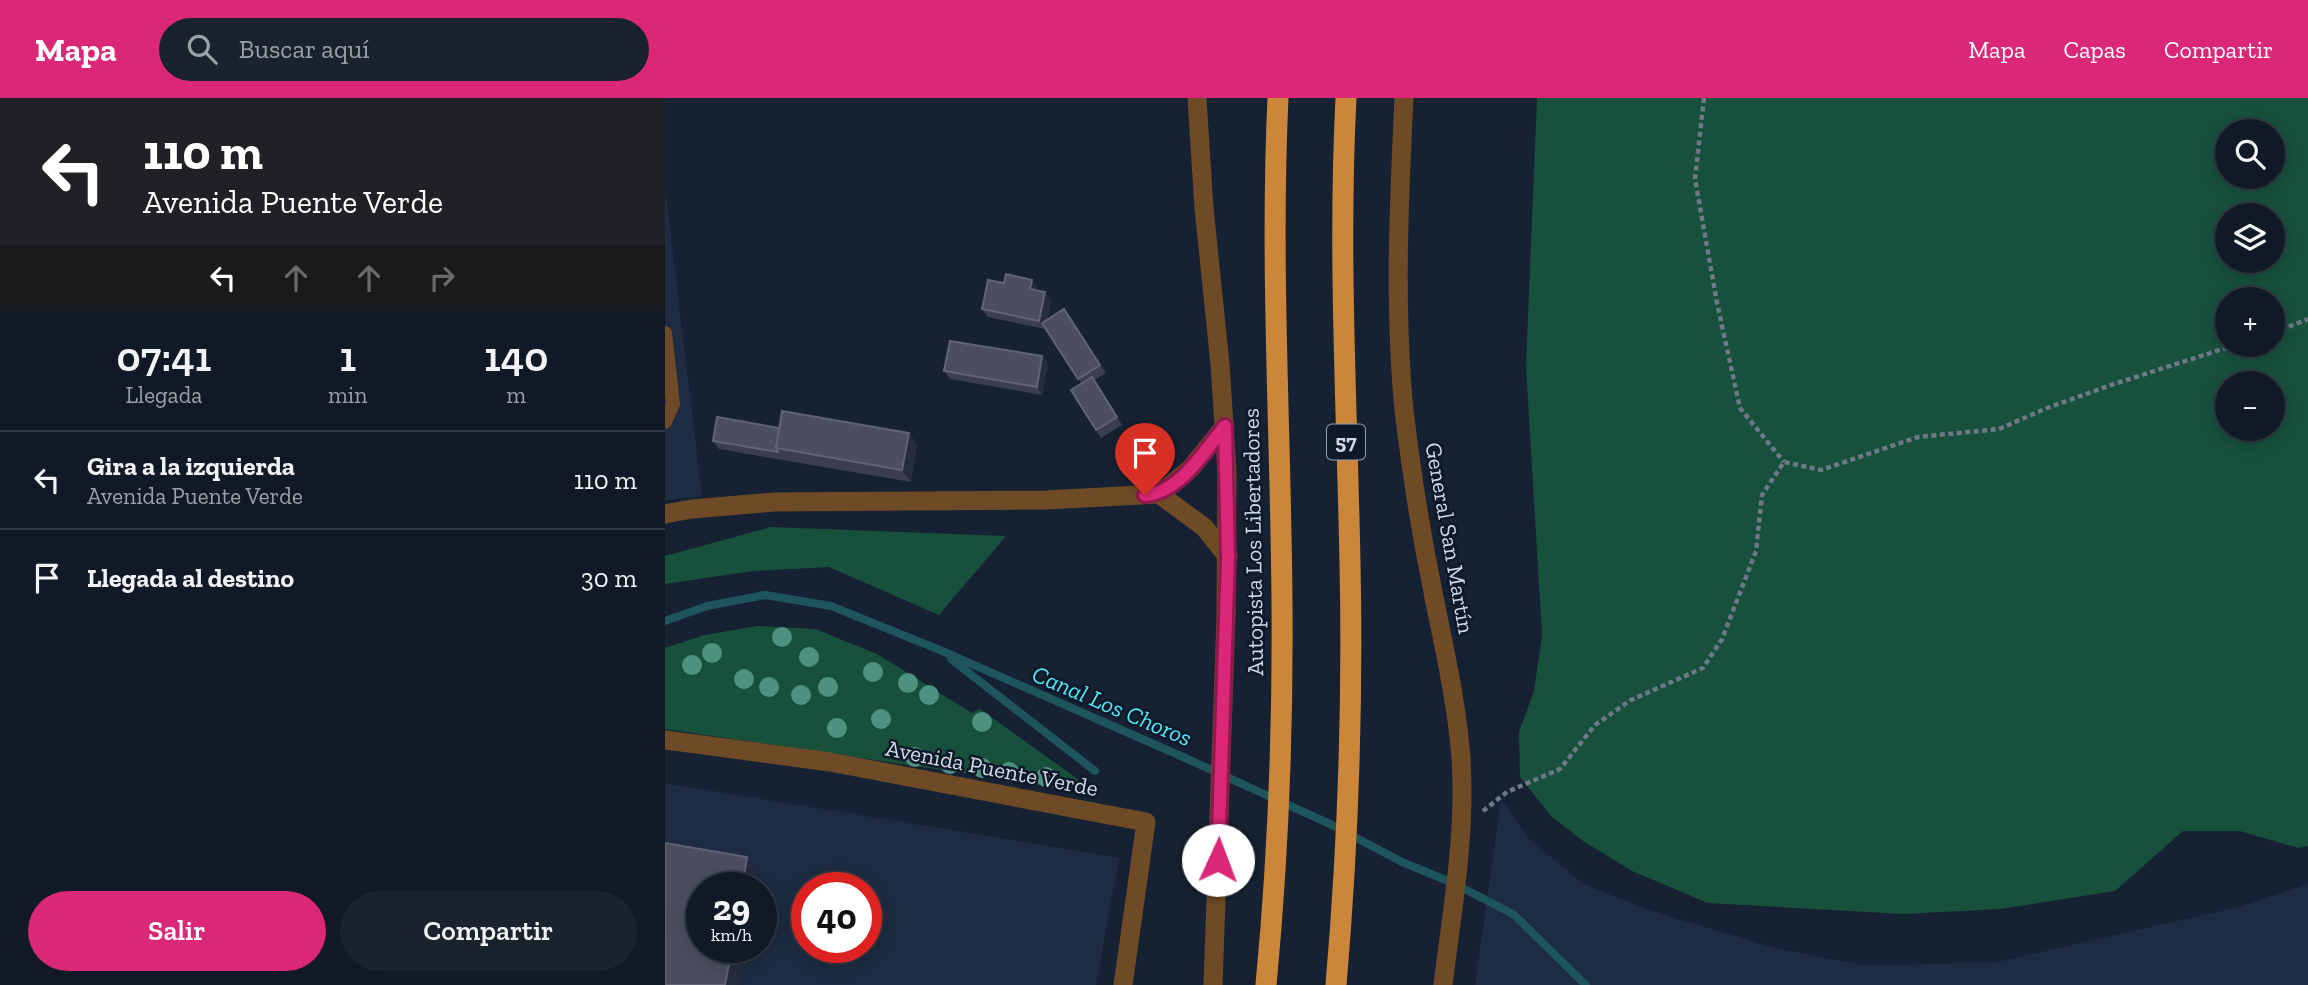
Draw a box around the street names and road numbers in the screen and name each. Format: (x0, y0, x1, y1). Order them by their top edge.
street label: Autopista Los Libertadores (1237, 408, 1269, 676)
road number: 57 (1327, 424, 1365, 460)
street label: General San Martín (1419, 440, 1481, 636)
street label: Avenida Puente Verde (883, 734, 1101, 802)

